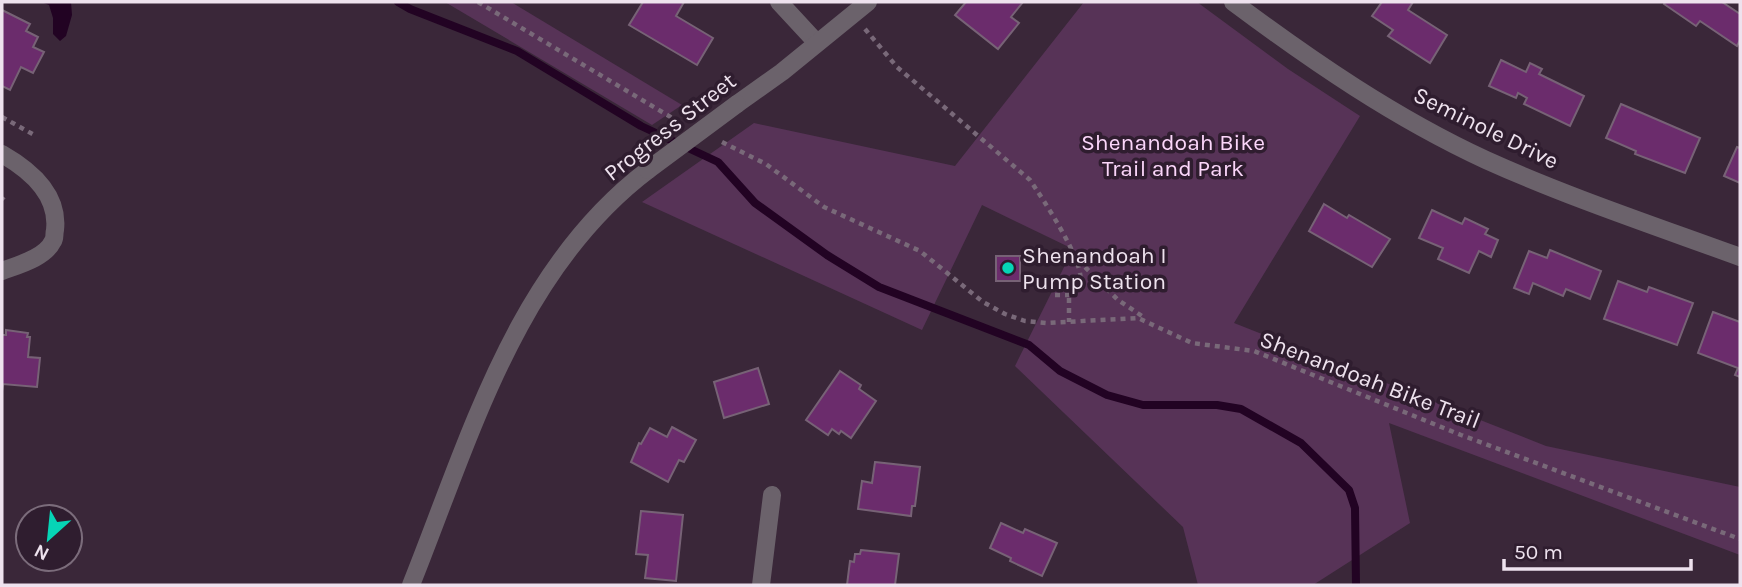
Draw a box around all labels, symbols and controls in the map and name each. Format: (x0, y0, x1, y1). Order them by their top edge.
street label: Progress Street (599, 67, 741, 187)
street label: Seminole Drive (1409, 81, 1563, 175)
park label: Shenandoah Bike Trail and Park (1081, 129, 1265, 182)
place label: Shenandoah I Pump Station (1022, 242, 1167, 295)
marker: Shenandoah I Pump Station (1000, 260, 1016, 276)
street label: Shenandoah Bike Trail (1256, 326, 1484, 434)
north arrow (14, 503, 84, 573)
scale bar (1504, 528, 1691, 572)
text: N (31, 539, 53, 565)
text: 50 m (1514, 540, 1563, 564)

